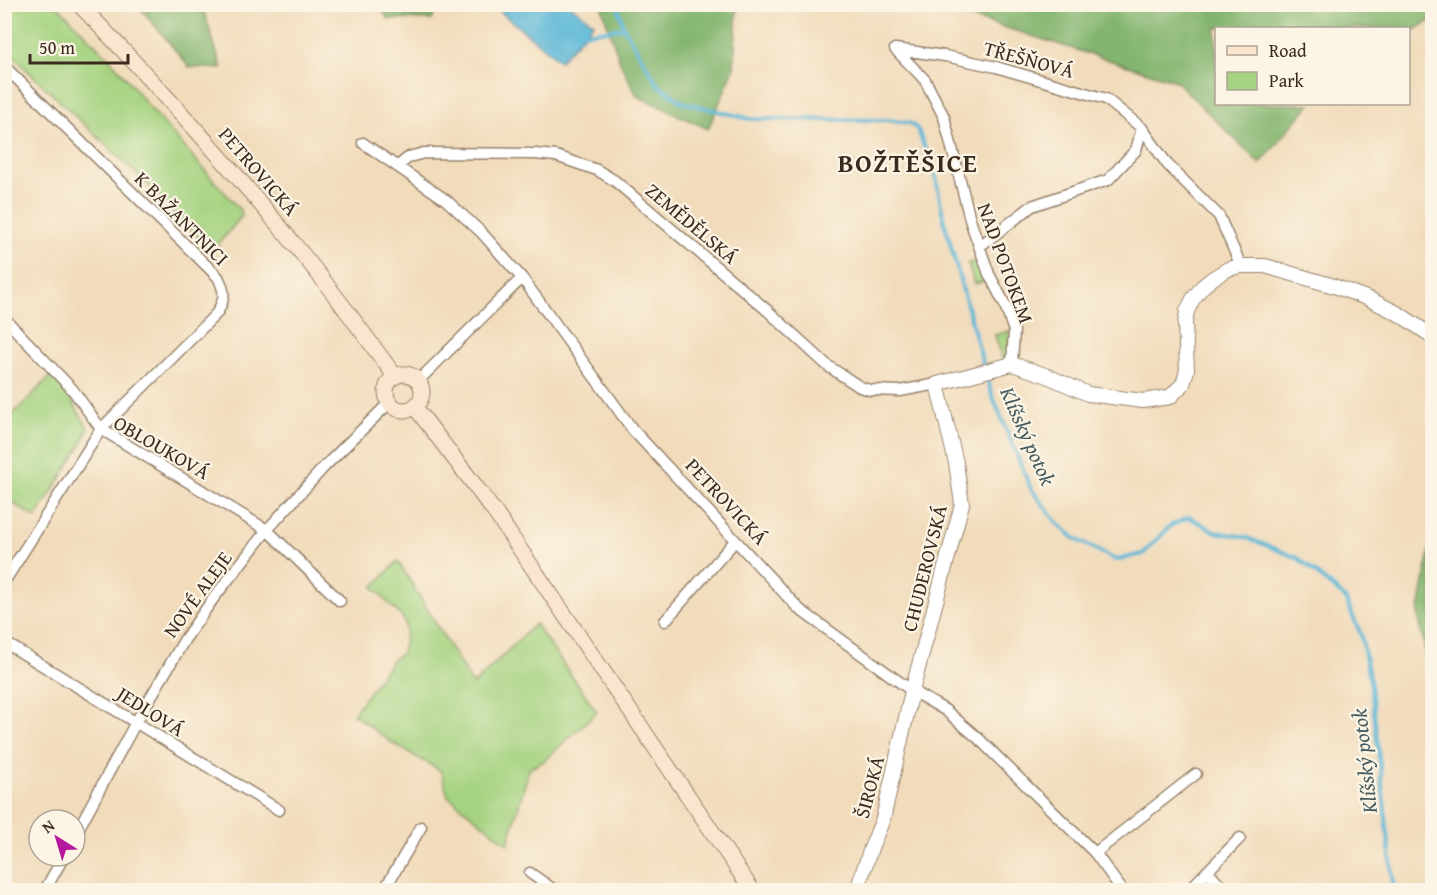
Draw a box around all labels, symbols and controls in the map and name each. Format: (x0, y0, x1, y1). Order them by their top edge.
scale bar (30, 27, 128, 65)
legend (1215, 27, 1410, 105)
street label: TŘEŠŇOVÁ (981, 33, 1077, 85)
text: 50 m (39, 34, 75, 61)
text: Road (1269, 37, 1307, 64)
text: Park (1269, 67, 1305, 94)
street label: PETROVICKÁ (212, 120, 306, 222)
district label: BOŽTĚŠICE (838, 143, 978, 182)
street label: K BAŽANTNICI (128, 164, 236, 272)
street label: ZEMĚDĚLSKÁ (639, 176, 745, 270)
street label: NAD POTOKEM (971, 199, 1041, 327)
water label: Klíšský potok (992, 381, 1064, 491)
street label: OBLOUKOVÁ (109, 408, 215, 486)
street label: PETROVICKÁ (679, 451, 775, 551)
street label: CHUDEROVSKÁ (894, 502, 954, 634)
street label: NOVÉ ALEJE (156, 545, 238, 643)
street label: JEDLOVÁ (109, 677, 191, 743)
water label: Klíšský potok (1343, 707, 1385, 816)
street label: ŠIROKÁ (847, 753, 891, 821)
north arrow (27, 808, 87, 868)
text: N (36, 813, 60, 839)

